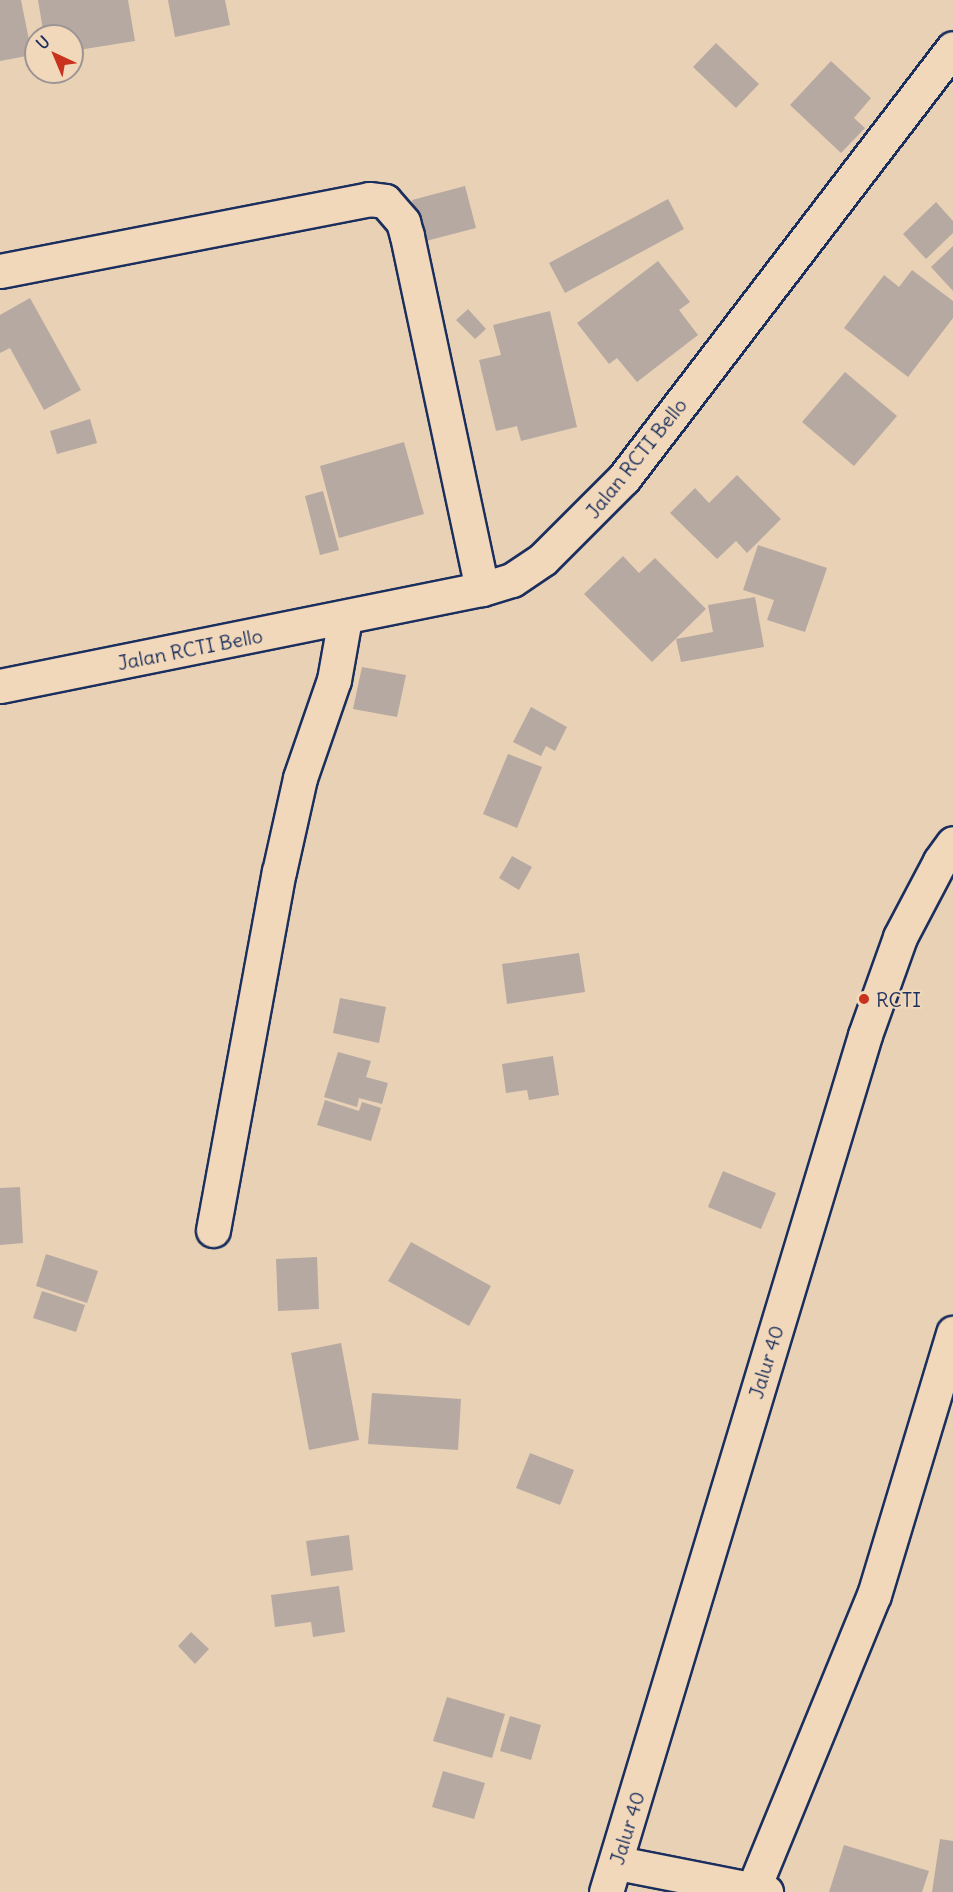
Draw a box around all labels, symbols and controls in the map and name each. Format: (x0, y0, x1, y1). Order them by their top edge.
north arrow (24, 24, 84, 84)
text: U (32, 31, 54, 53)
street label: Jalan RCTI Bello (580, 393, 692, 523)
street label: Jalan RCTI Bello (115, 623, 265, 675)
place label: RCTI (876, 987, 921, 1011)
marker: RCTI (857, 992, 871, 1006)
street label: Jalur 40 (744, 1322, 788, 1402)
street label: Jalur 40 (605, 1788, 649, 1868)

